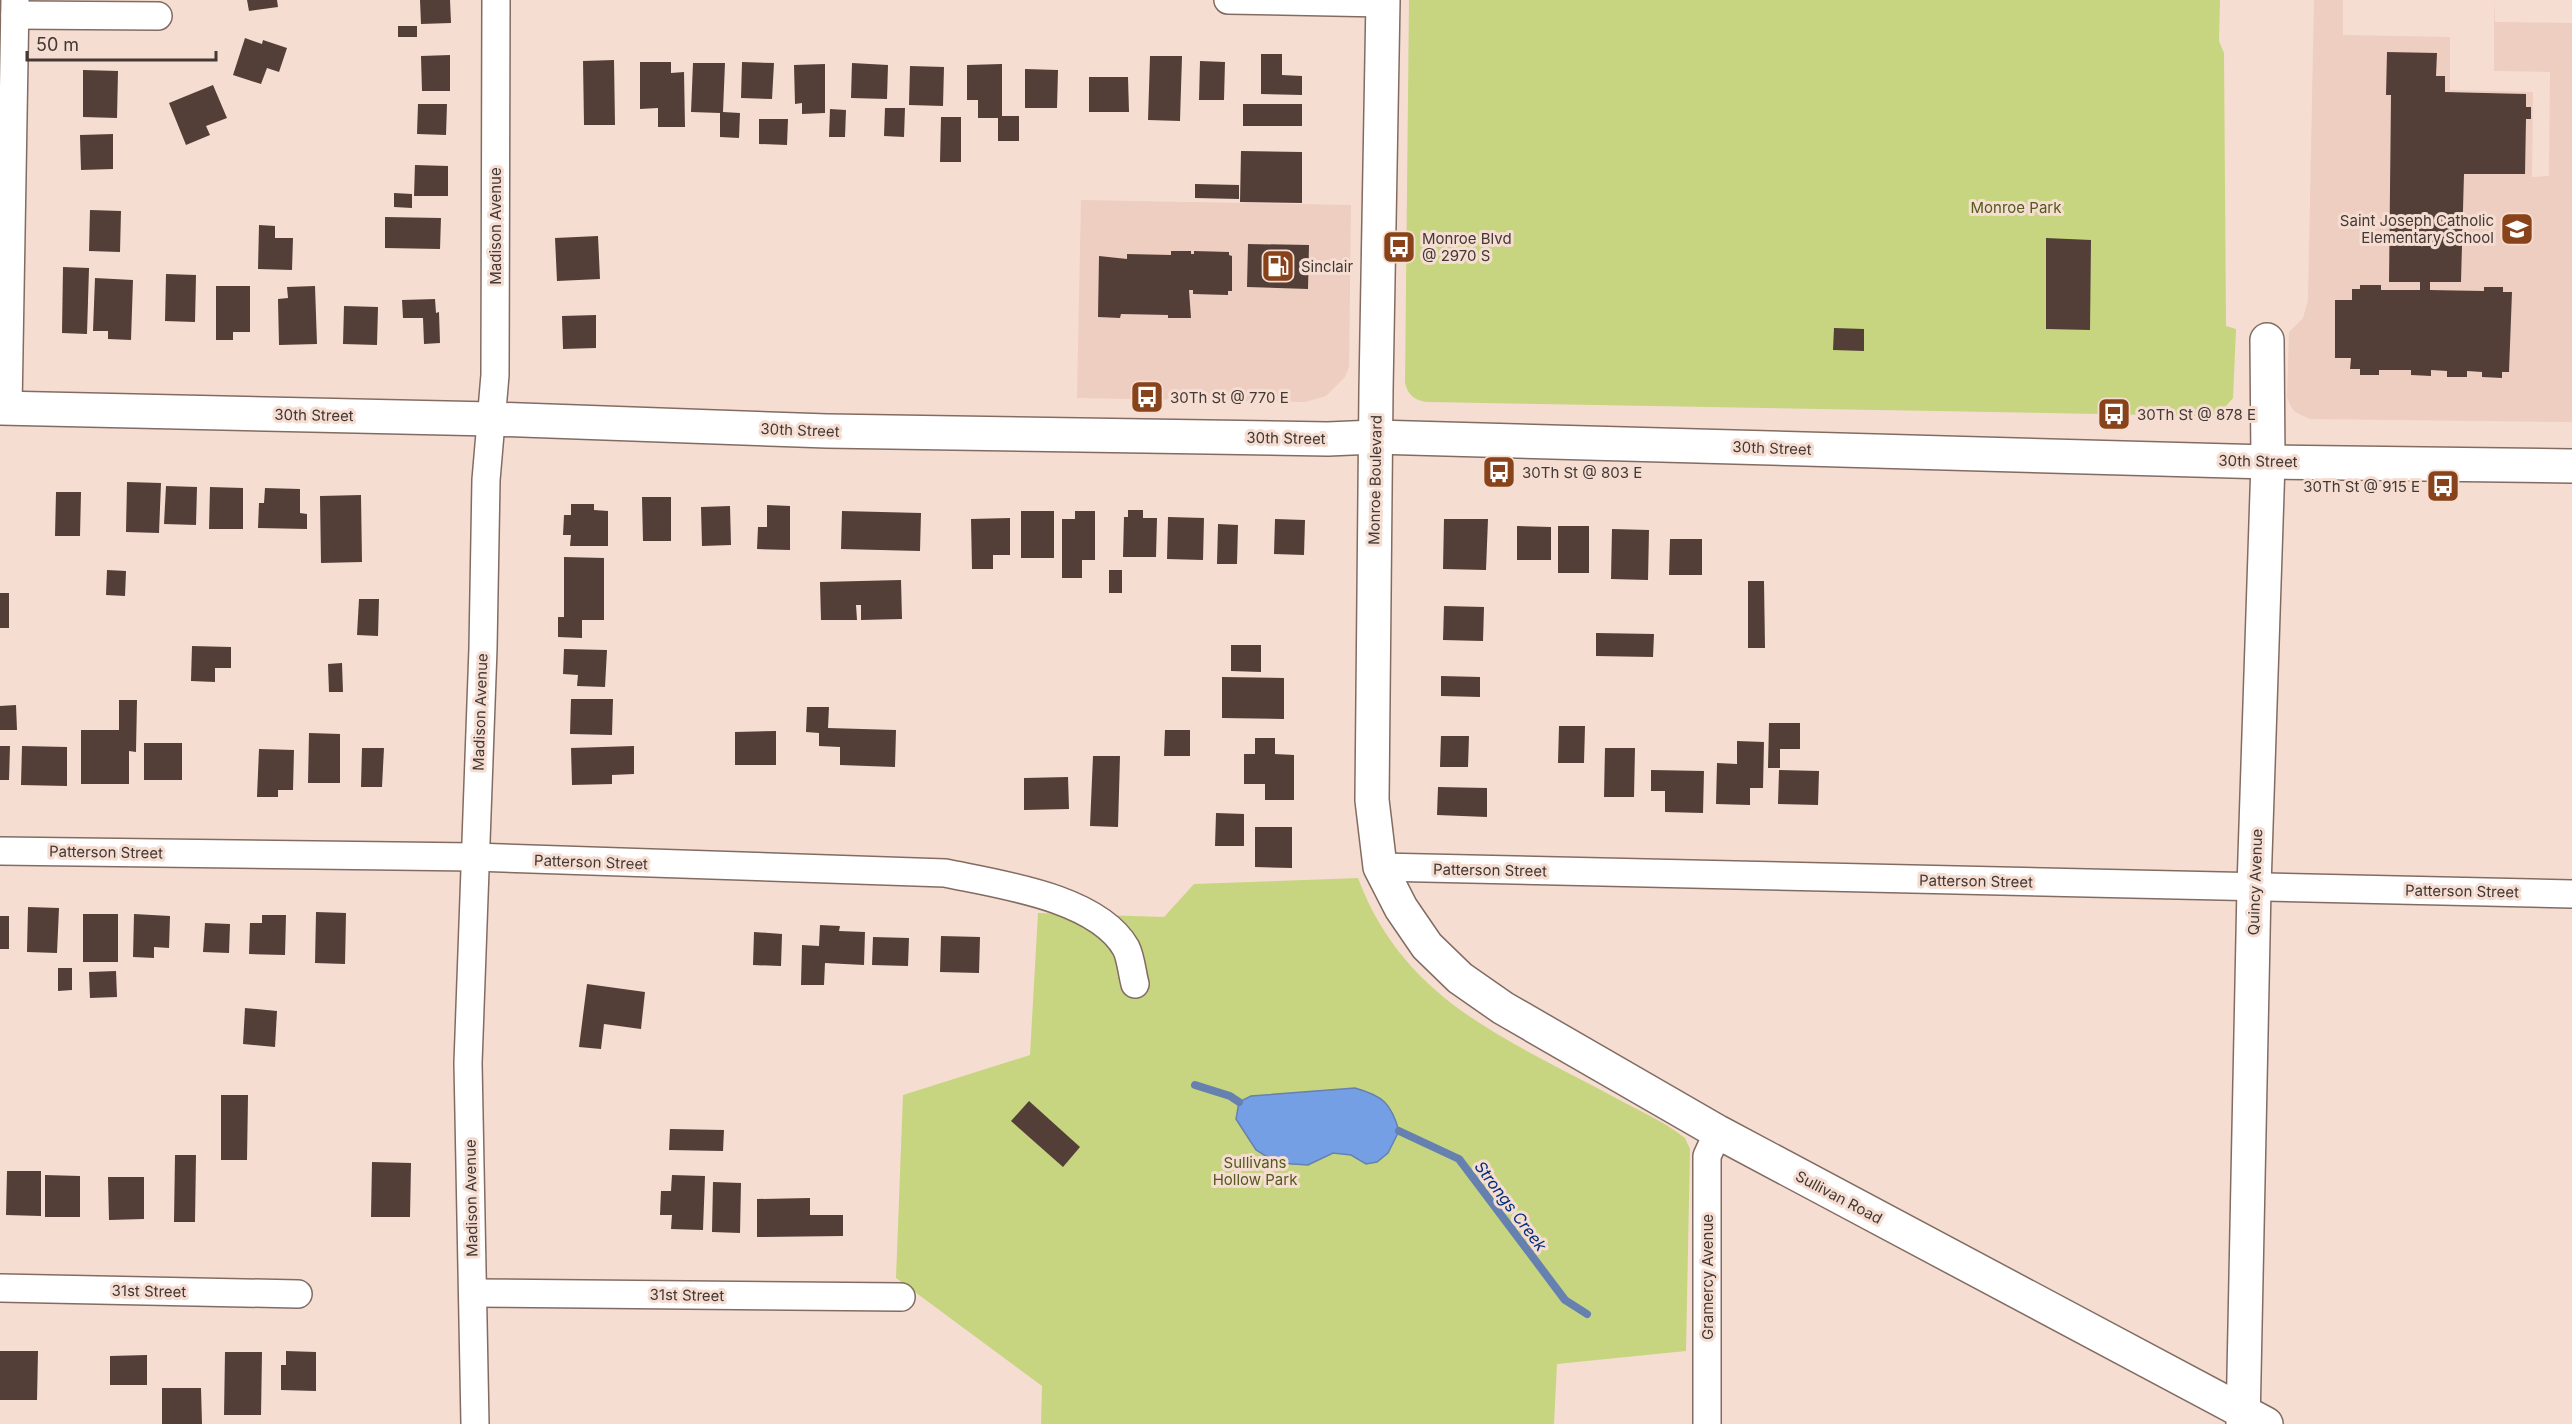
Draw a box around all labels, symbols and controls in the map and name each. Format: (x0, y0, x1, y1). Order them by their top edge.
scale bar (27, 24, 216, 62)
text: 50 m (36, 34, 79, 55)
street label: Madison Avenue (486, 167, 505, 285)
park label: Monroe Park (1971, 198, 2062, 217)
place label: Saint Joseph Catholic Elementary School (2340, 211, 2494, 247)
school or university icon: Saint Joseph Catholic Elementary School (2499, 211, 2535, 247)
bus stop icon: Monroe Blvd @ 2970 S (1381, 229, 1417, 265)
place label: Monroe Blvd @ 2970 S (1422, 229, 1512, 265)
fuel station icon: Sinclair (1260, 248, 1296, 284)
place label: Sinclair (1301, 257, 1353, 276)
bus stop icon: 30Th St @ 770 E (1129, 379, 1165, 415)
place label: 30Th St @ 770 E (1170, 388, 1289, 407)
bus stop icon: 30Th St @ 878 E (2096, 396, 2132, 432)
street label: 30th Street (274, 405, 354, 425)
place label: 30Th St @ 878 E (2137, 405, 2256, 424)
street label: Monroe Boulevard (1364, 415, 1386, 545)
street label: 30th Street (760, 419, 840, 441)
street label: 30th Street (1246, 428, 1326, 448)
street label: 30th Street (1732, 437, 1812, 459)
street label: 30th Street (2218, 451, 2298, 471)
bus stop icon: 30Th St @ 803 E (1481, 454, 1517, 490)
place label: 30Th St @ 803 E (1522, 463, 1642, 482)
bus stop icon: 30Th St @ 915 E (2425, 468, 2461, 504)
place label: 30Th St @ 915 E (2303, 477, 2420, 496)
street label: Madison Avenue (468, 653, 492, 771)
street label: Quincy Avenue (2244, 828, 2266, 936)
street label: Patterson Street (49, 842, 163, 862)
street label: Patterson Street (534, 851, 648, 873)
street label: Patterson Street (1433, 860, 1547, 880)
street label: Patterson Street (1919, 871, 2033, 891)
street label: Patterson Street (2405, 881, 2519, 901)
street label: Madison Avenue (460, 1139, 482, 1257)
park label: Sullivans Hollow Park (1213, 1153, 1298, 1189)
water label: Strongs Creek (1471, 1157, 1552, 1255)
street label: Sullivan Road (1792, 1166, 1886, 1228)
street label: Gramercy Avenue (1698, 1214, 1717, 1340)
street label: 31st Street (111, 1281, 187, 1301)
street label: 31st Street (649, 1285, 725, 1305)

